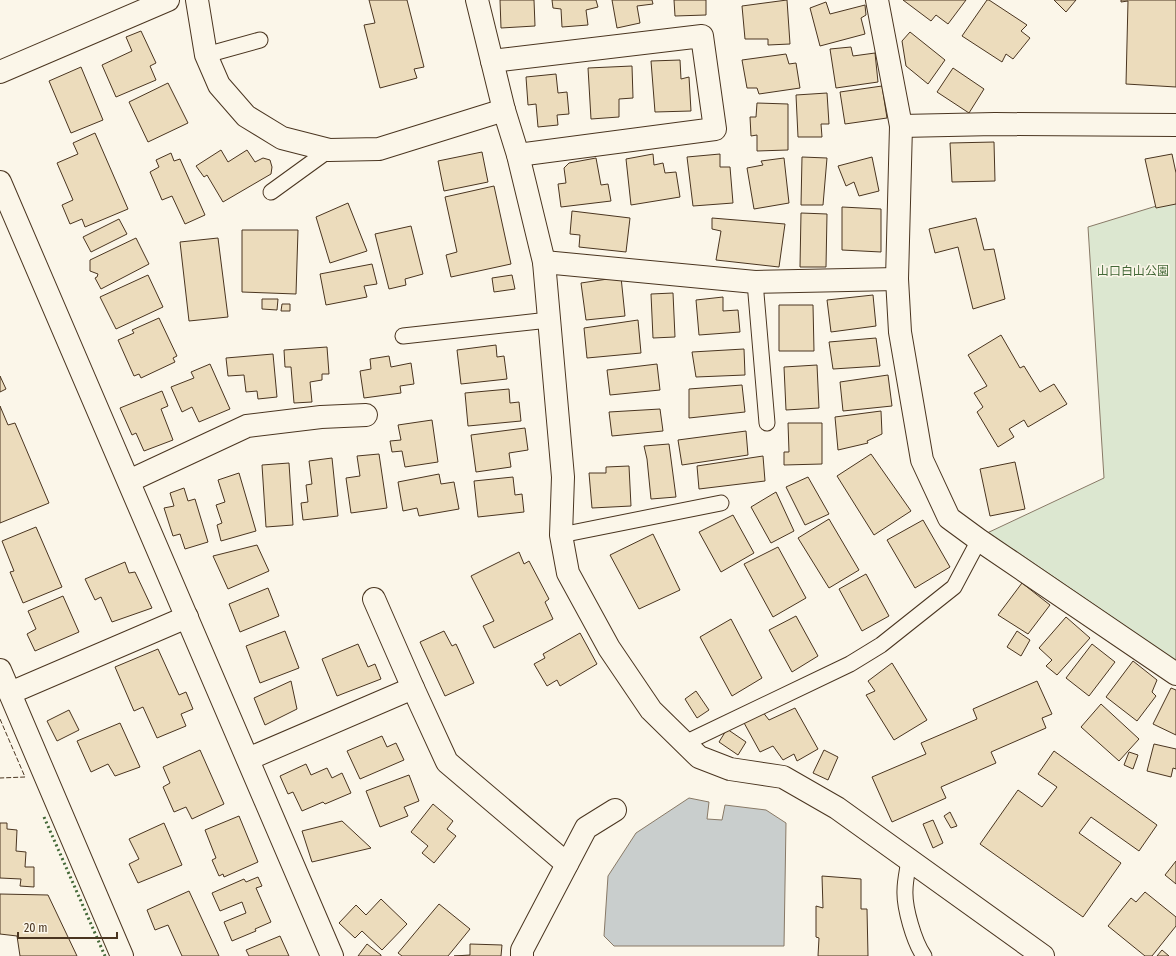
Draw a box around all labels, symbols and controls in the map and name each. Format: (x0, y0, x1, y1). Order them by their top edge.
park label: 山口白山公園 (1097, 264, 1169, 278)
scale bar (18, 914, 117, 940)
text: 20 m (24, 921, 48, 935)

